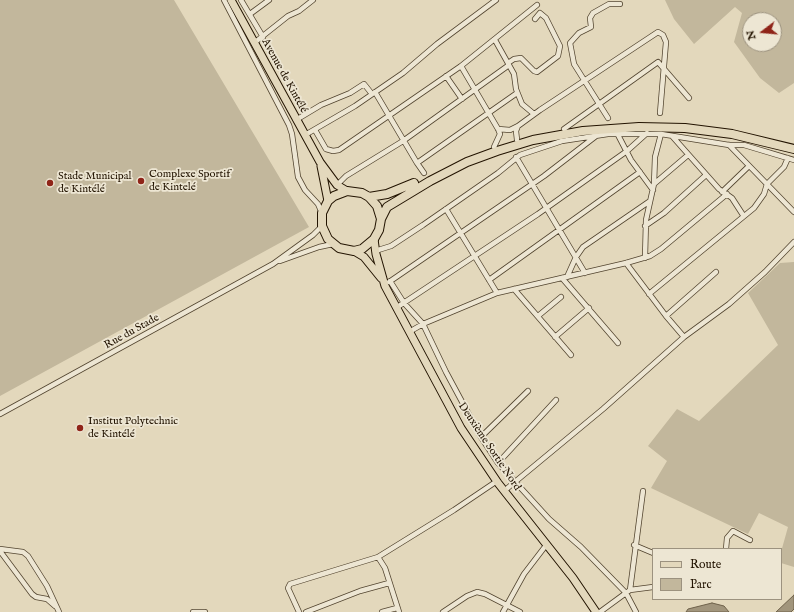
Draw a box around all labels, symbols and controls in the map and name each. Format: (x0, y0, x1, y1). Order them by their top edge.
north arrow (742, 12, 782, 52)
text: N (743, 29, 759, 42)
street label: Avenue de Kintélé (258, 37, 310, 115)
place label: Complexe Sportif de Kintelé (149, 168, 230, 194)
place label: Stade Municipal de Kintélé (58, 170, 132, 196)
marker: Complexe Sportif de Kintelé (136, 176, 146, 186)
marker: Stade Municipal de Kintélé (45, 178, 55, 188)
street label: Rue du Stade (102, 312, 162, 352)
street label: Deuxième Sortie Nord (455, 400, 523, 494)
place label: Institut Polytechnic de Kintélé (88, 415, 178, 441)
marker: Institut Polytechnic de Kintélé (75, 423, 85, 433)
legend (652, 548, 782, 600)
text: Route (690, 557, 721, 572)
text: Parc (690, 577, 712, 592)

